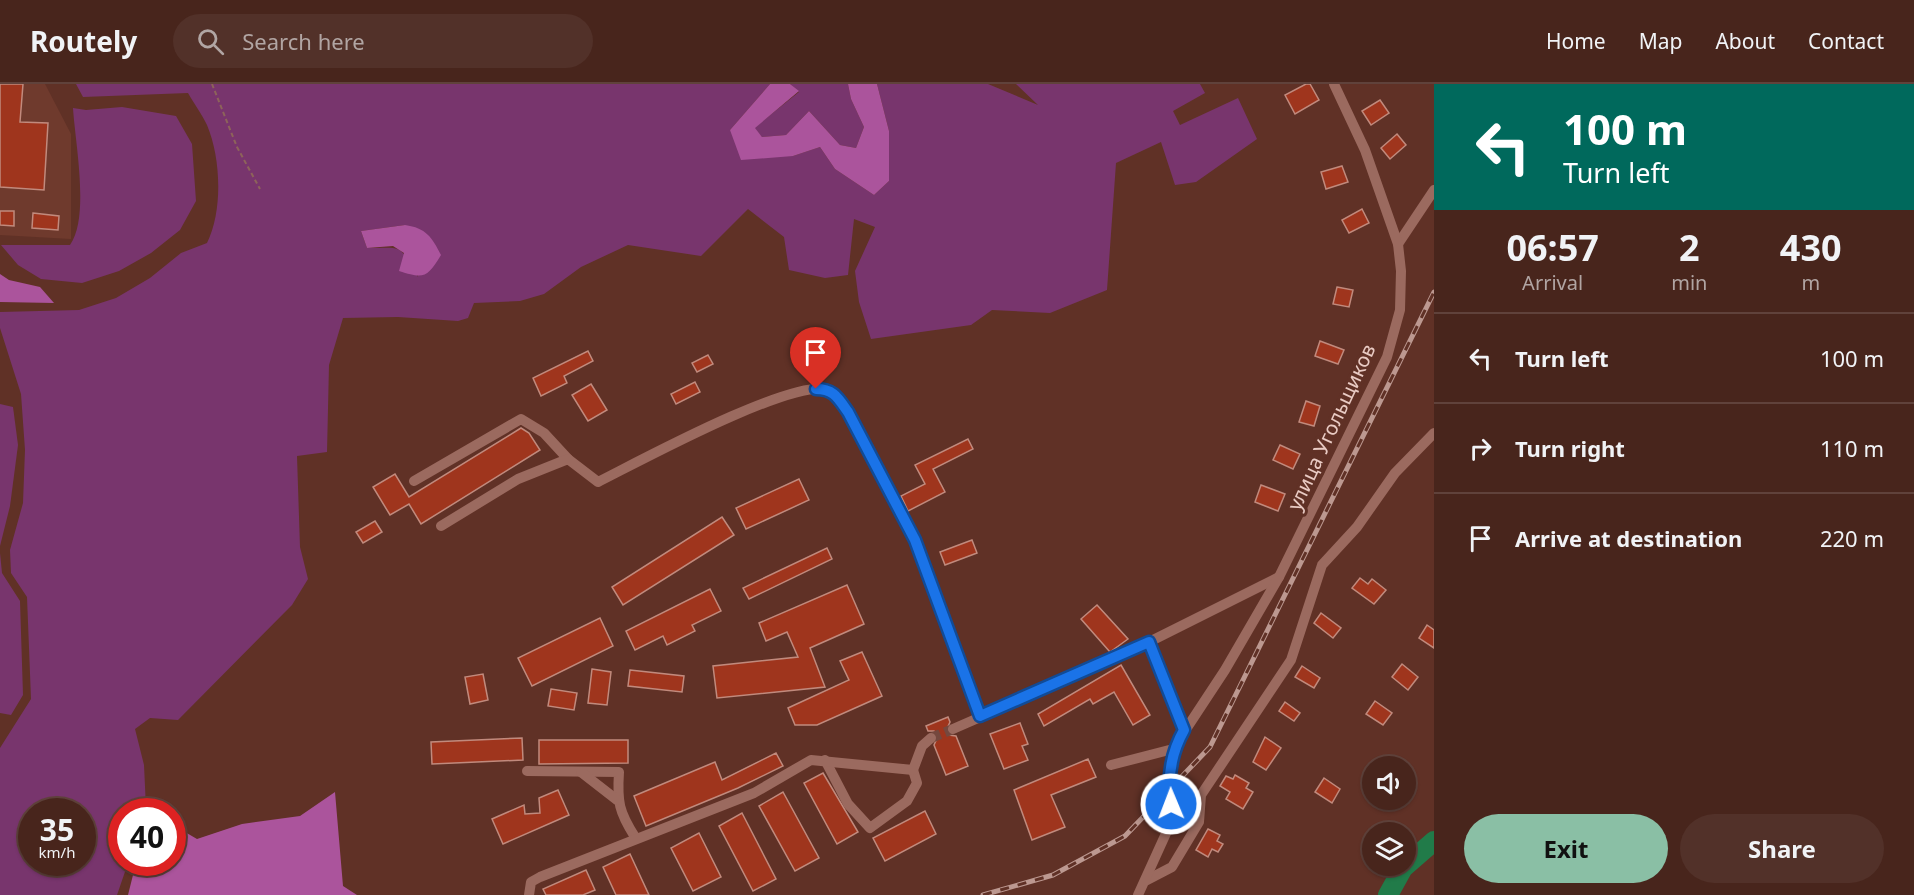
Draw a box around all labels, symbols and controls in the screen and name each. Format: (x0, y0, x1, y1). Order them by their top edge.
search box (173, 14, 593, 68)
text: Routely (30, 22, 137, 60)
icon: search (194, 25, 227, 58)
text: Search here (242, 26, 365, 56)
text: Home (1546, 27, 1606, 55)
text: Map (1639, 27, 1682, 55)
text: About (1715, 27, 1775, 55)
text: Contact (1808, 27, 1884, 55)
text: 100 m (1563, 100, 1687, 157)
icon: left (1464, 108, 1542, 186)
text: Turn left (1563, 154, 1669, 191)
text: 06:57 (1506, 223, 1599, 272)
text: 2 (1679, 223, 1700, 272)
text: 430 (1780, 223, 1842, 272)
text: Arrival (1522, 269, 1583, 296)
text: min (1671, 269, 1707, 296)
text: m (1801, 269, 1820, 296)
pin (790, 327, 841, 389)
icon: arrive (799, 336, 832, 369)
street label: улица Угольщиков (1281, 339, 1381, 515)
icon: left (1464, 342, 1497, 375)
text: Turn left (1515, 343, 1609, 373)
text: 100 m (1820, 343, 1884, 373)
icon: right (1464, 432, 1497, 465)
text: Turn right (1515, 433, 1625, 463)
text: 110 m (1820, 433, 1884, 463)
icon: arrive (1464, 522, 1497, 555)
text: Arrive at destination (1515, 523, 1742, 553)
text: 220 m (1820, 523, 1884, 553)
map controls (1362, 756, 1416, 876)
button: sound (1362, 756, 1416, 810)
position arrow (1139, 772, 1203, 836)
speed limit sign: 40 (108, 798, 186, 876)
text: 35 (40, 809, 74, 850)
button: Exit (1464, 814, 1668, 883)
button: Share (1680, 814, 1884, 883)
button: layers (1362, 822, 1416, 876)
text: km/h (39, 842, 75, 862)

